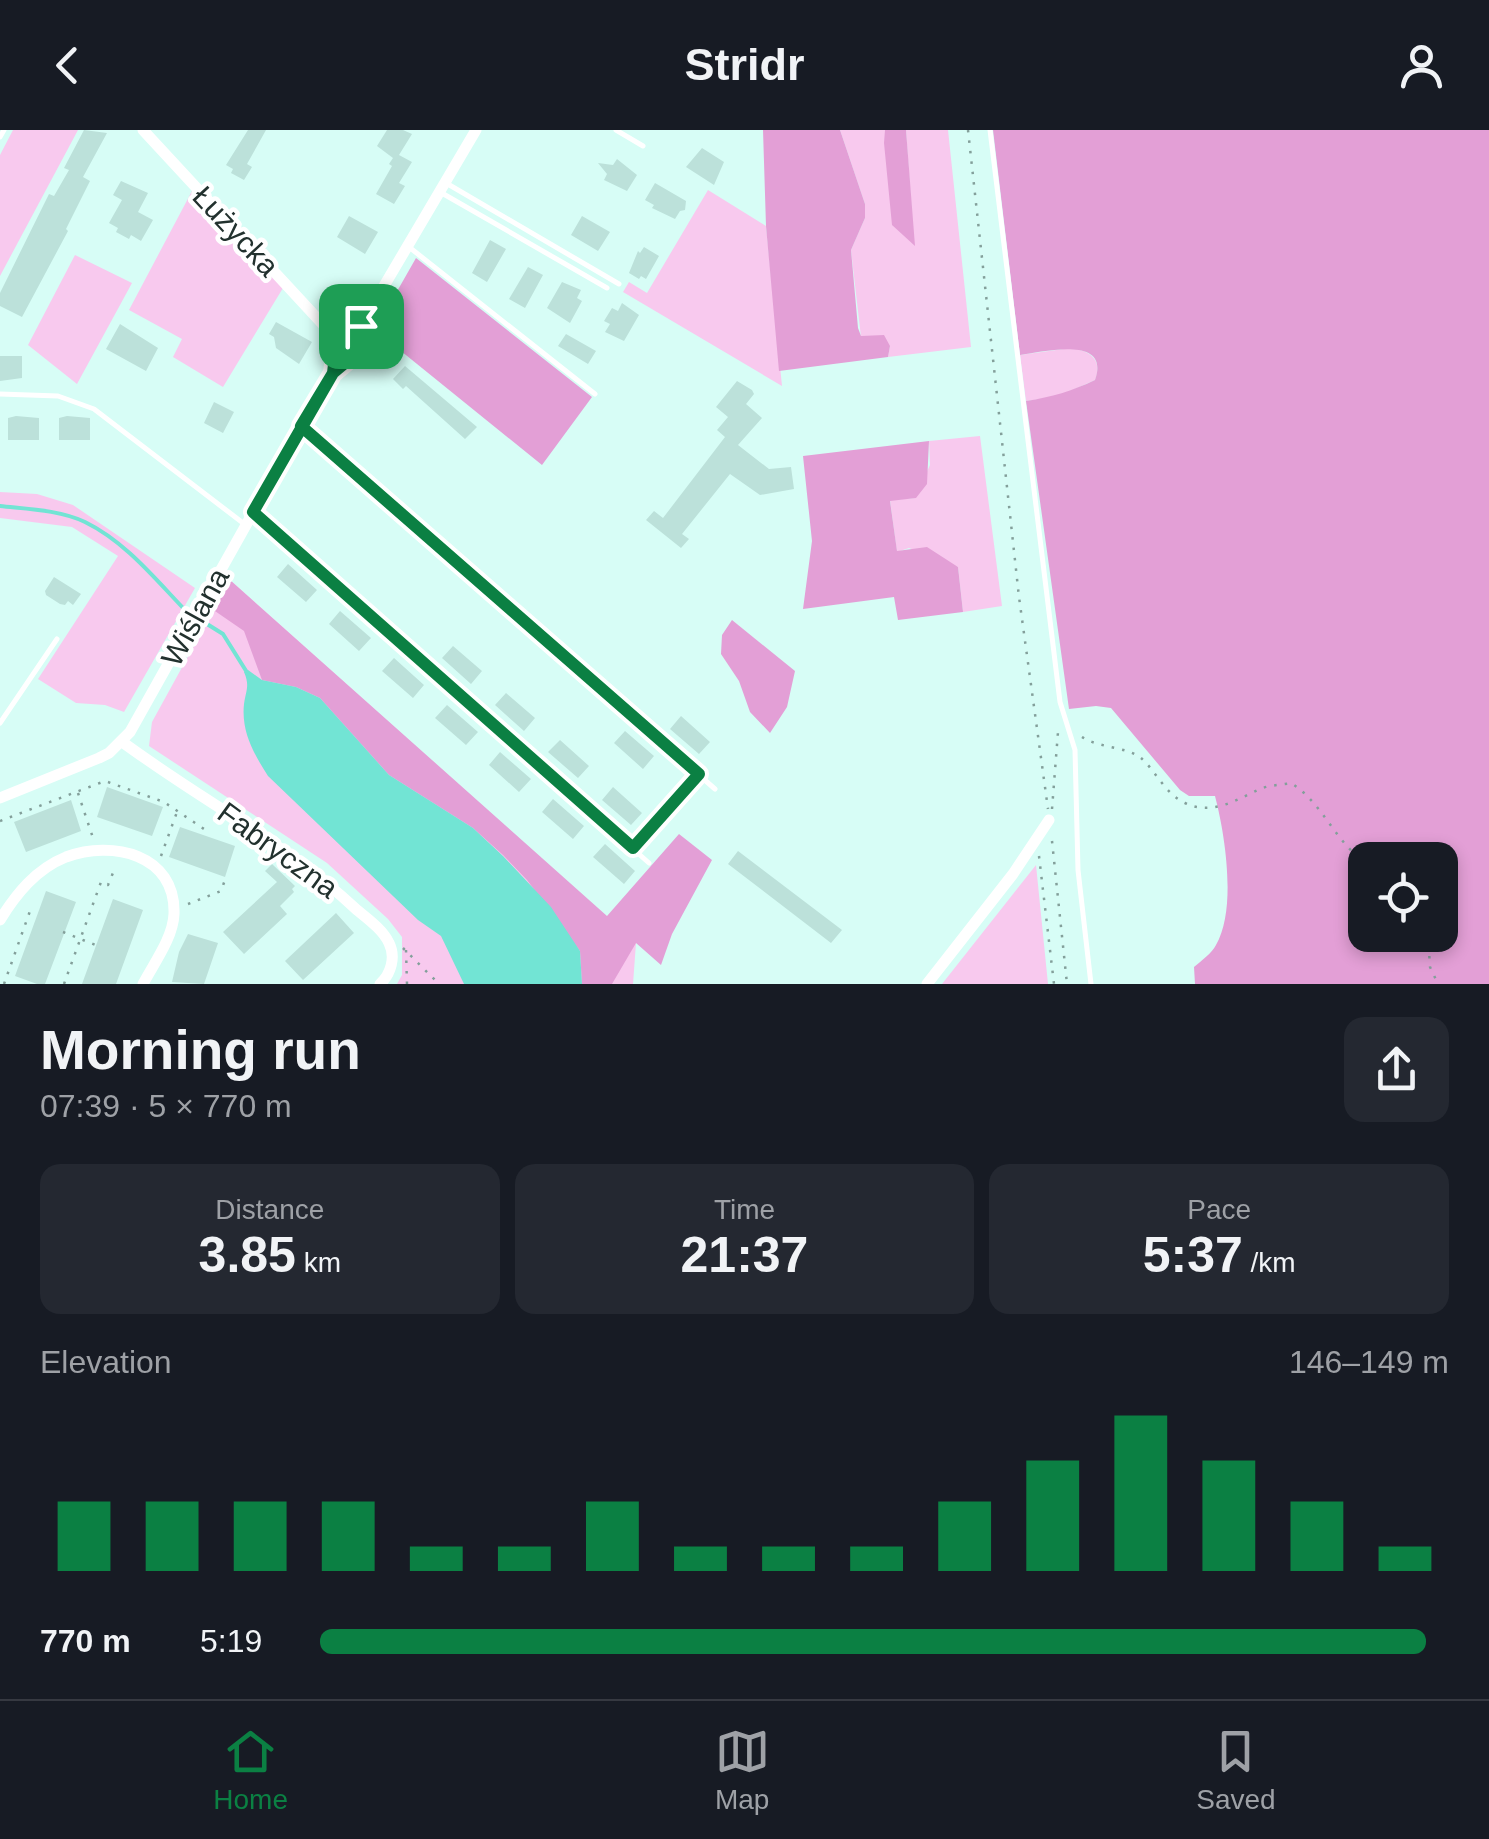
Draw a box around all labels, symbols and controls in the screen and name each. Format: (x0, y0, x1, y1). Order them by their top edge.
icon: back (40, 38, 95, 93)
icon: person (1394, 38, 1449, 93)
text: Stridr (684, 39, 805, 90)
street label: Łużycka (186, 179, 286, 283)
pin (319, 284, 404, 369)
icon: arrive (334, 299, 389, 354)
street label: Wiślana (155, 562, 235, 672)
street label: Fabryczna (212, 795, 345, 905)
map controls (1348, 842, 1458, 952)
button: locate (1348, 842, 1458, 952)
button: share (1344, 1017, 1449, 1122)
text: Morning run (40, 1019, 361, 1081)
text: 07:39 · 5 × 770 m (40, 1088, 292, 1124)
text: Distance (215, 1194, 324, 1225)
text: Time (714, 1194, 775, 1225)
text: Pace (1187, 1194, 1251, 1225)
text: 3.85 (199, 1227, 296, 1283)
text: 21:37 (681, 1227, 808, 1283)
text: 5:37 (1143, 1227, 1243, 1283)
text: km (296, 1247, 341, 1278)
text: /km (1243, 1247, 1296, 1278)
text: Elevation (40, 1344, 172, 1380)
text: 146–149 m (1289, 1344, 1449, 1380)
text: 770 m (40, 1623, 131, 1659)
text: 5:19 (200, 1623, 262, 1659)
tab: Home (213, 1724, 288, 1816)
tab: Map (715, 1724, 770, 1816)
tab: Saved (1196, 1724, 1276, 1816)

